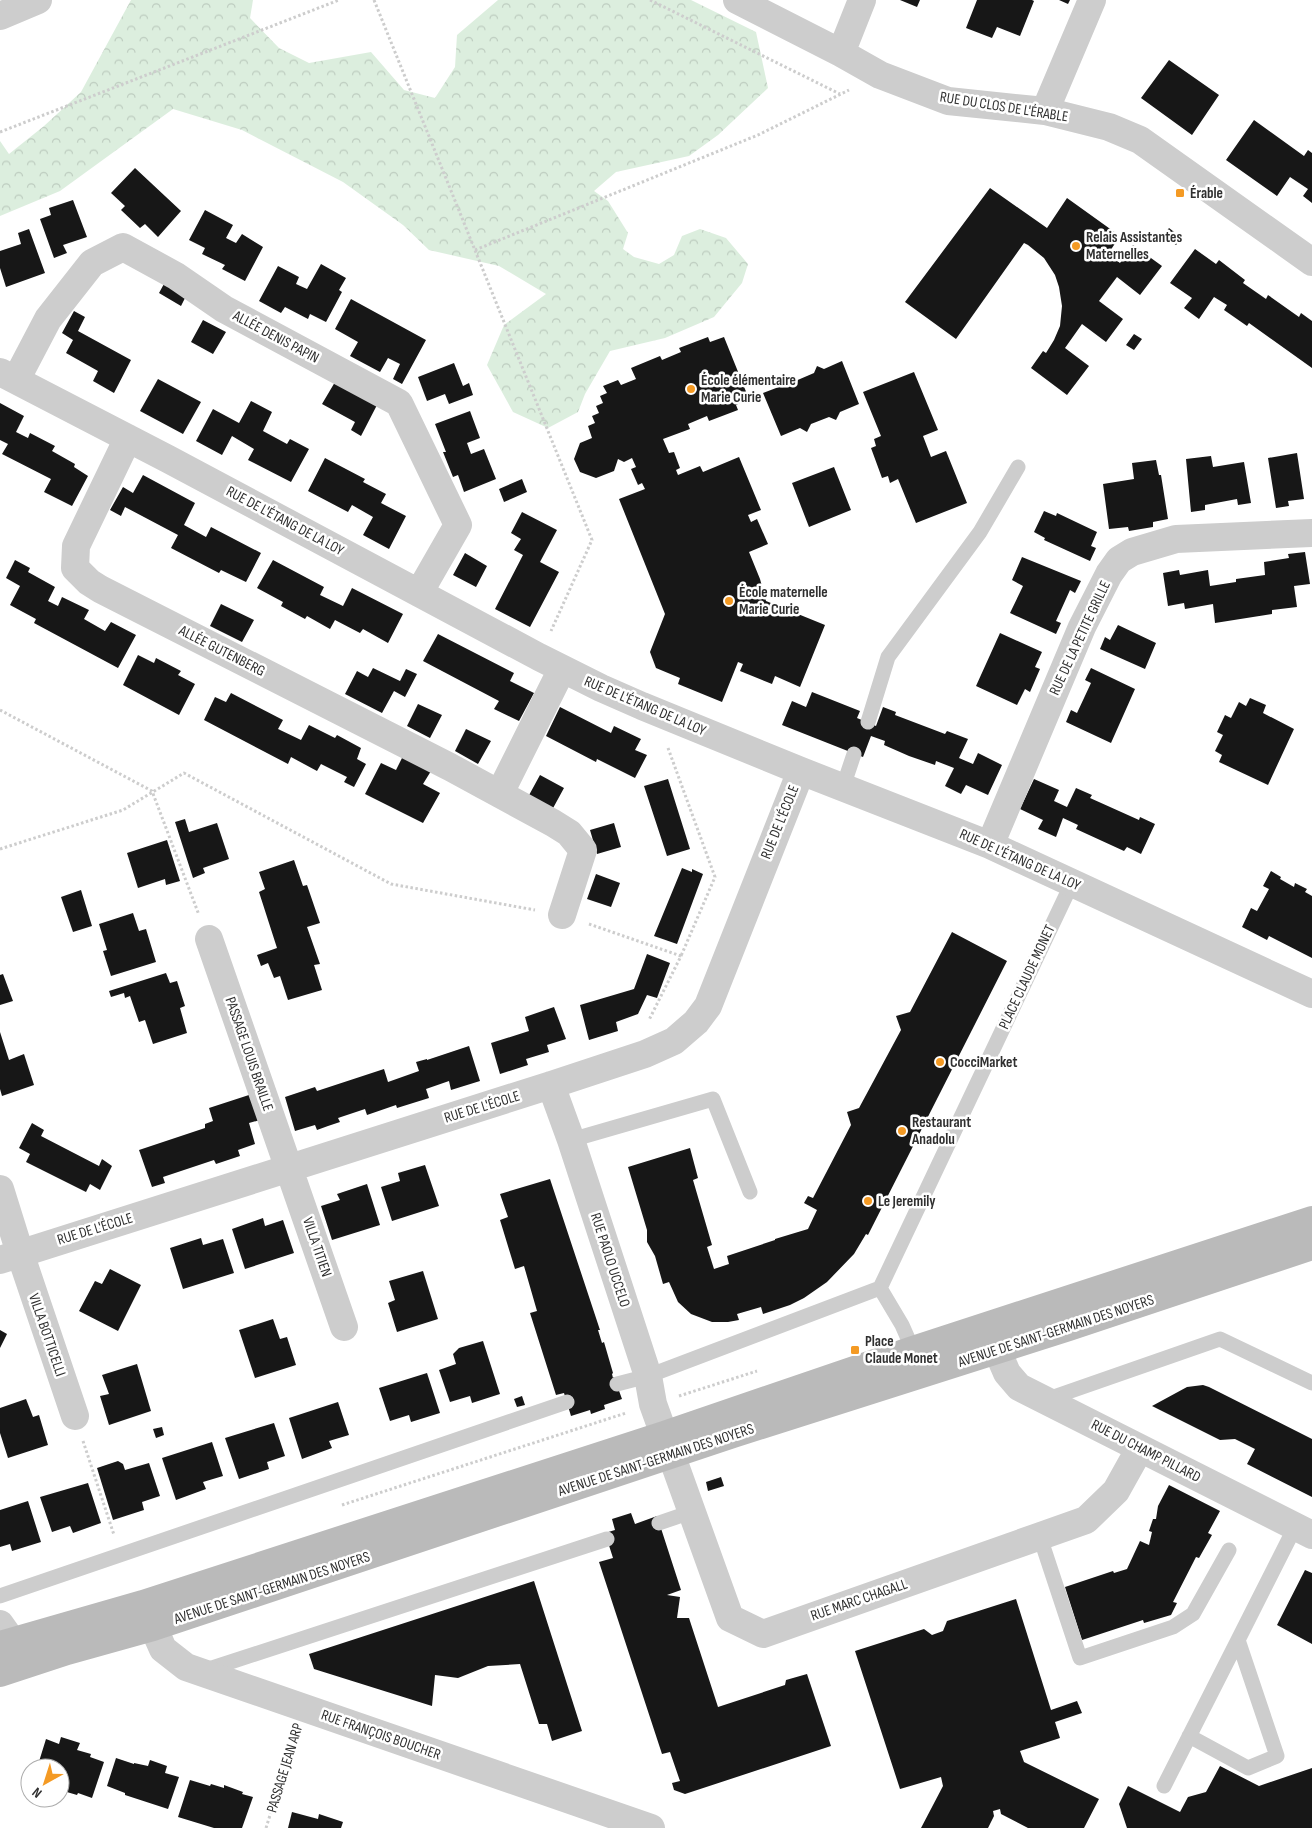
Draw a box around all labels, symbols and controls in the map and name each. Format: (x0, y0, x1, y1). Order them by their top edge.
street label: RUE DU CLOS DE L'ÉRABLE (939, 87, 1069, 127)
place label: Érable (1190, 184, 1223, 203)
marker: Érable (1174, 187, 1186, 199)
place label: Relais Assistantes Maternelles (1086, 228, 1182, 264)
marker: Relais Assistantes Maternelles (1070, 240, 1082, 252)
street label: ALLÉE DENIS PAPIN (229, 306, 322, 368)
place label: École élémentaire Marie Curie (701, 371, 796, 407)
marker: École élémentaire Marie Curie (685, 383, 697, 395)
street label: RUE DE L'ÉTANG DE LA LOY (223, 482, 348, 560)
street label: RUE DE LA PETITE GRILLE (1045, 578, 1115, 698)
place label: École maternelle Marie Curie (739, 583, 828, 619)
marker: École maternelle Marie Curie (723, 595, 735, 607)
street label: ALLÉE GUTENBERG (175, 621, 268, 681)
street label: RUE DE L'ÉTANG DE LA LOY (581, 672, 709, 741)
street label: RUE DE L'ÉCOLE (757, 782, 803, 862)
street label: RUE DE L'ÉTANG DE LA LOY (956, 825, 1084, 896)
street label: PLACE CLAUDE MONET (994, 922, 1060, 1032)
street label: PASSAGE LOUIS BRAILLE (221, 994, 277, 1114)
place label: CocciMarket (950, 1053, 1017, 1072)
marker: CocciMarket (934, 1056, 946, 1068)
street label: RUE DE L'ÉCOLE (442, 1086, 522, 1128)
place label: Restaurant Anadolu (911, 1113, 971, 1149)
marker: Restaurant Anadolu (896, 1125, 908, 1137)
place label: Le Jeremily (878, 1192, 936, 1211)
marker: Le Jeremily (862, 1195, 874, 1207)
street label: RUE DE L'ÉCOLE (55, 1208, 135, 1250)
street label: RUE PAOLO UCCELO (586, 1210, 634, 1310)
street label: VILLA TITIEN (298, 1215, 336, 1279)
street label: AVENUE DE SAINT-GERMAIN DES NOYERS (955, 1290, 1156, 1372)
street label: VILLA BOTTICELLI (24, 1291, 70, 1379)
place label: Place Claude Monet (865, 1332, 938, 1368)
marker: Place Claude Monet (849, 1344, 861, 1356)
street label: RUE DU CHAMP PILLARD (1088, 1415, 1204, 1487)
street label: AVENUE DE SAINT-GERMAIN DES NOYERS (555, 1419, 756, 1501)
street label: AVENUE DE SAINT-GERMAIN DES NOYERS (171, 1547, 372, 1629)
street label: RUE MARC CHAGALL (808, 1574, 910, 1625)
street label: RUE FRANÇOIS BOUCHER (319, 1706, 444, 1764)
street label: PASSAGE JEAN ARP (262, 1721, 308, 1815)
north arrow (20, 1758, 70, 1808)
text: N (29, 1784, 45, 1802)

